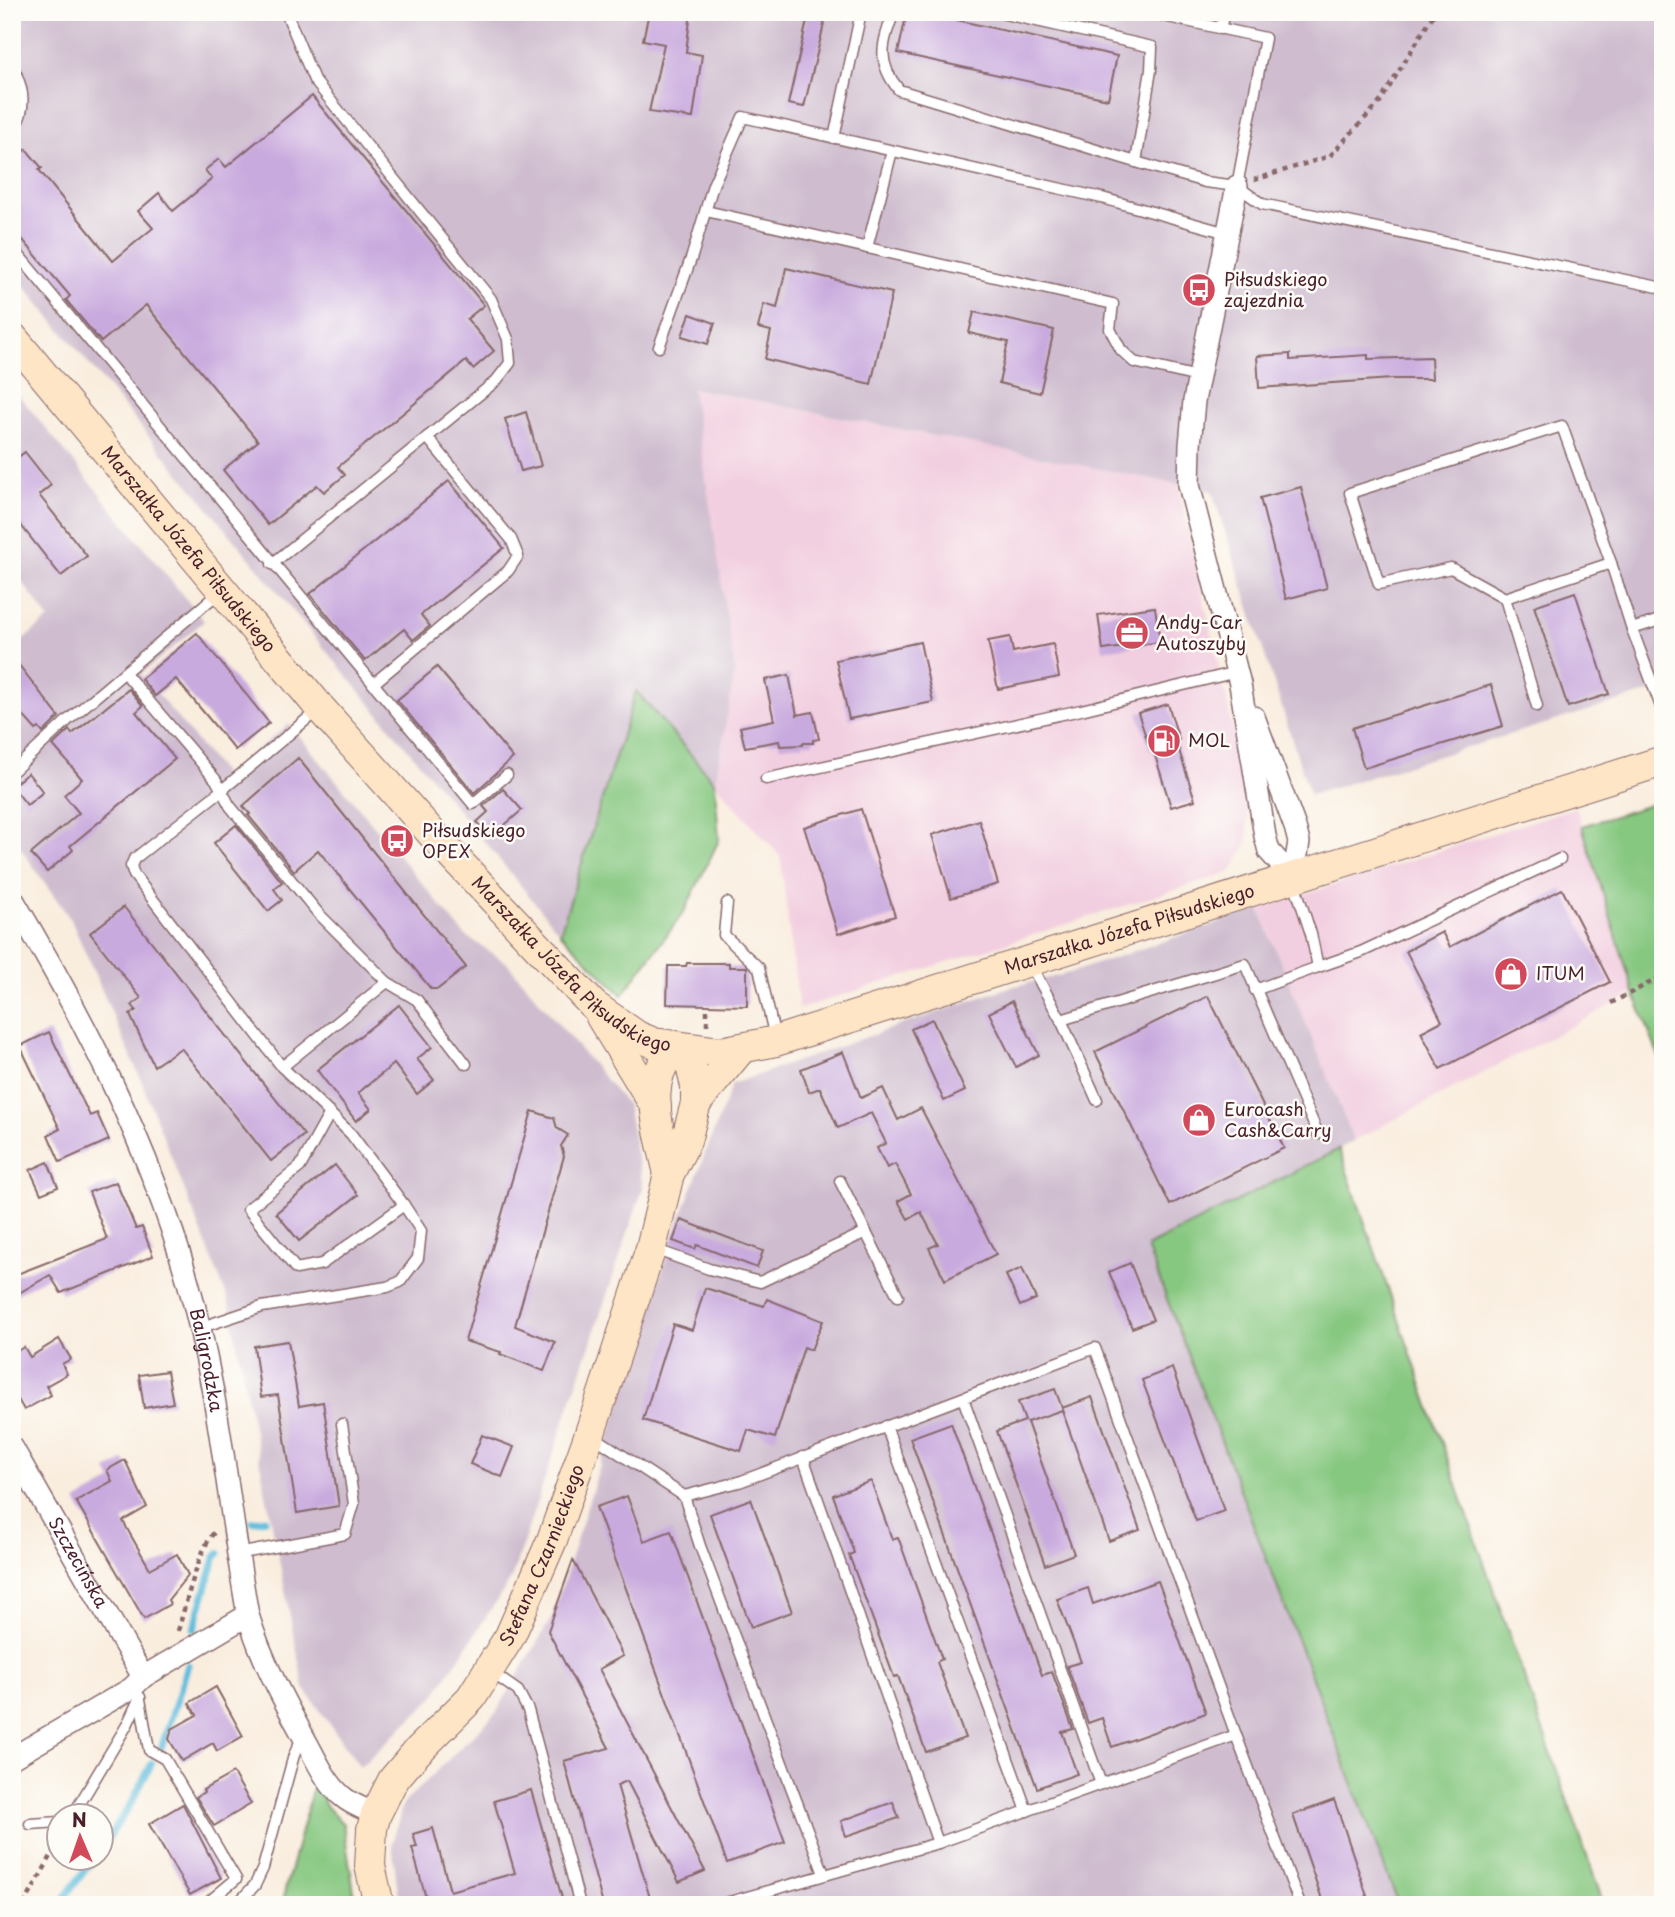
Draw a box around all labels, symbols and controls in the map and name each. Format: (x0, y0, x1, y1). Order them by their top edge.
place label: Piłsudskiego zajezdnia (1224, 265, 1327, 313)
bus stop icon: Piłsudskiego zajezdnia (1180, 271, 1218, 309)
street label: Marszałka Józefa Piłsudskiego (96, 439, 283, 658)
place label: Andy-Car Autoszyby (1156, 608, 1246, 656)
office icon: Andy-Car Autoszyby (1113, 614, 1151, 652)
fuel station icon: MOL (1145, 722, 1183, 760)
place label: MOL (1188, 726, 1230, 753)
place label: Piłsudskiego OPEX (422, 816, 525, 864)
bus stop icon: Piłsudskiego OPEX (378, 822, 416, 860)
street label: Marszałka Józefa Piłsudskiego (466, 869, 673, 1057)
street label: Marszałka Józefa Piłsudskiego (1000, 876, 1258, 980)
shop icon: ITUM (1492, 955, 1530, 993)
place label: ITUM (1536, 959, 1585, 986)
place label: Eurocash Cash&Carry (1224, 1095, 1332, 1143)
shop icon: Eurocash Cash&Carry (1180, 1101, 1218, 1139)
street label: Baligrodzka (184, 1305, 231, 1415)
street label: Stefana Czarnieckiego (492, 1460, 590, 1651)
street label: Szczecińska (42, 1511, 116, 1613)
north arrow (46, 1801, 116, 1871)
text: N (71, 1805, 87, 1833)

